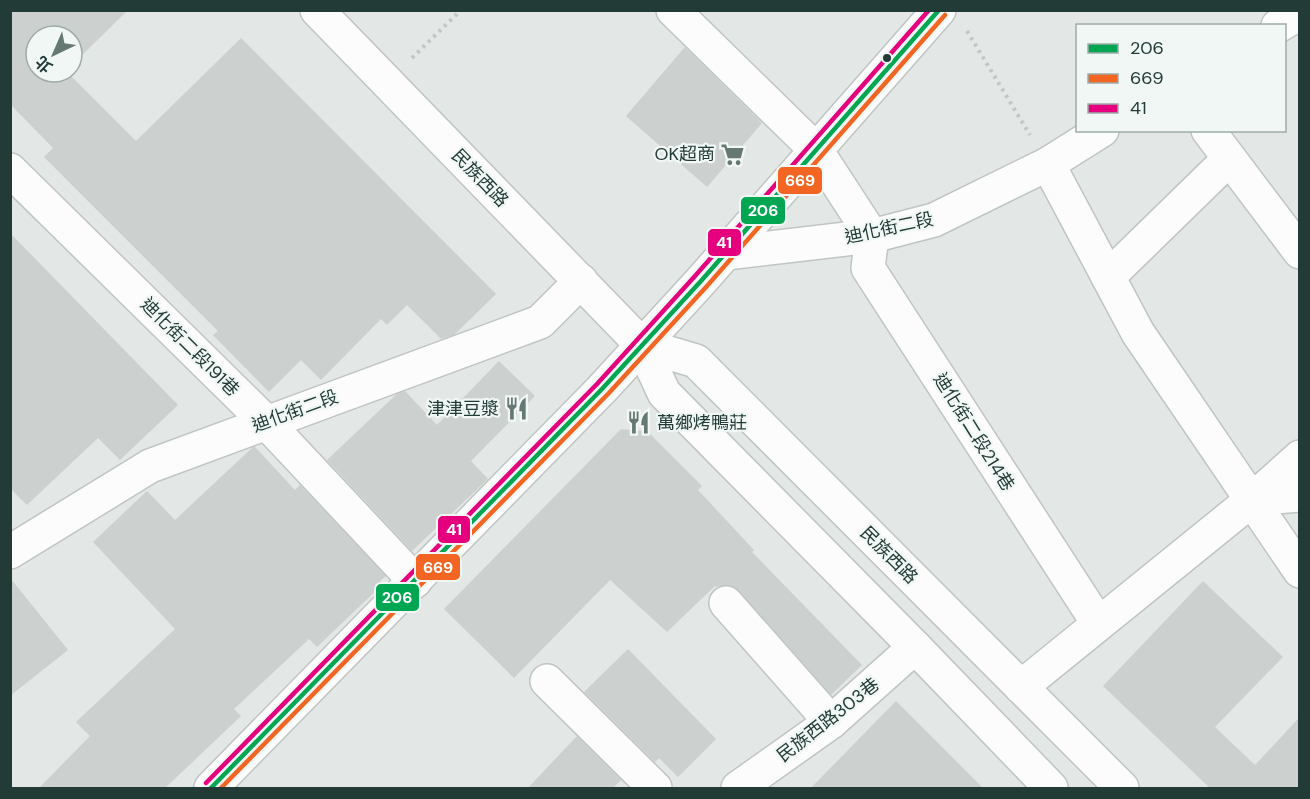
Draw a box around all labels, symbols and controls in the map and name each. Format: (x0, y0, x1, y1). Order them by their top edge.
north arrow (24, 24, 84, 84)
legend (1076, 24, 1286, 132)
text: 206 (1130, 36, 1164, 60)
text: 北 (31, 51, 57, 78)
unlabelled marker (881, 52, 893, 64)
text: 669 (1130, 66, 1164, 90)
text: 41 (1130, 96, 1147, 120)
supermarket icon: OK超商 (720, 141, 746, 167)
place label: OK超商 (655, 142, 715, 166)
street label: 民族西路 (446, 144, 514, 212)
line badge: 669 (777, 166, 823, 195)
text: 669 (785, 170, 815, 191)
line badge: 206 (740, 196, 786, 225)
text: 206 (748, 200, 778, 221)
street label: 迪化街二段 (842, 207, 936, 249)
line badge: 41 (707, 228, 742, 257)
text: 41 (716, 232, 732, 253)
street label: 迪化街二段191巷 (135, 292, 245, 402)
street label: 迪化街二段214巷 (928, 368, 1020, 496)
street label: 迪化街二段 (249, 384, 341, 438)
restaurant icon: 津津豆漿 (504, 396, 530, 422)
place label: 津津豆漿 (427, 397, 499, 421)
restaurant icon: 萬鄉烤鴨莊 (626, 410, 652, 436)
place label: 萬鄉烤鴨莊 (657, 411, 747, 435)
line badge: 41 (437, 515, 471, 544)
text: 41 (446, 519, 462, 540)
street label: 民族西路 (855, 521, 923, 589)
line badge: 669 (415, 553, 461, 581)
text: 669 (423, 557, 453, 578)
line badge: 206 (375, 583, 420, 612)
text: 206 (382, 587, 412, 608)
street label: 民族西路303巷 (772, 672, 884, 768)

